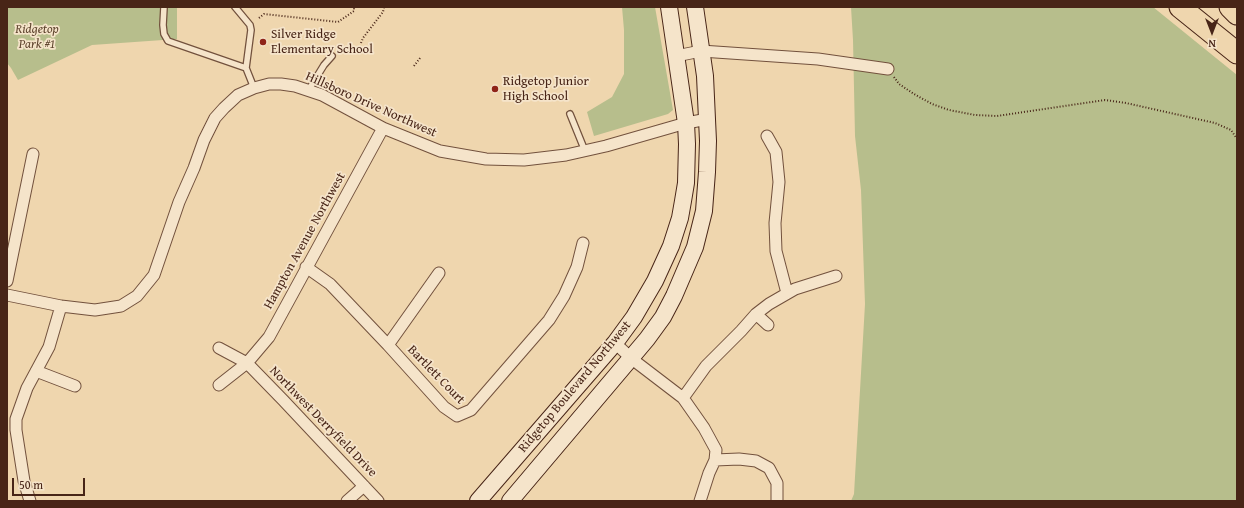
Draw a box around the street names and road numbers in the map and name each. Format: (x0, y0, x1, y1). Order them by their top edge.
street label: Hillsboro Drive Northwest (303, 69, 439, 141)
street label: Hampton Avenue Northwest (261, 170, 349, 312)
street label: Ridgetop Boulevard Northwest (515, 318, 635, 456)
street label: Bartlett Court (404, 342, 468, 408)
street label: Northwest Derryfield Drive (266, 363, 380, 481)

